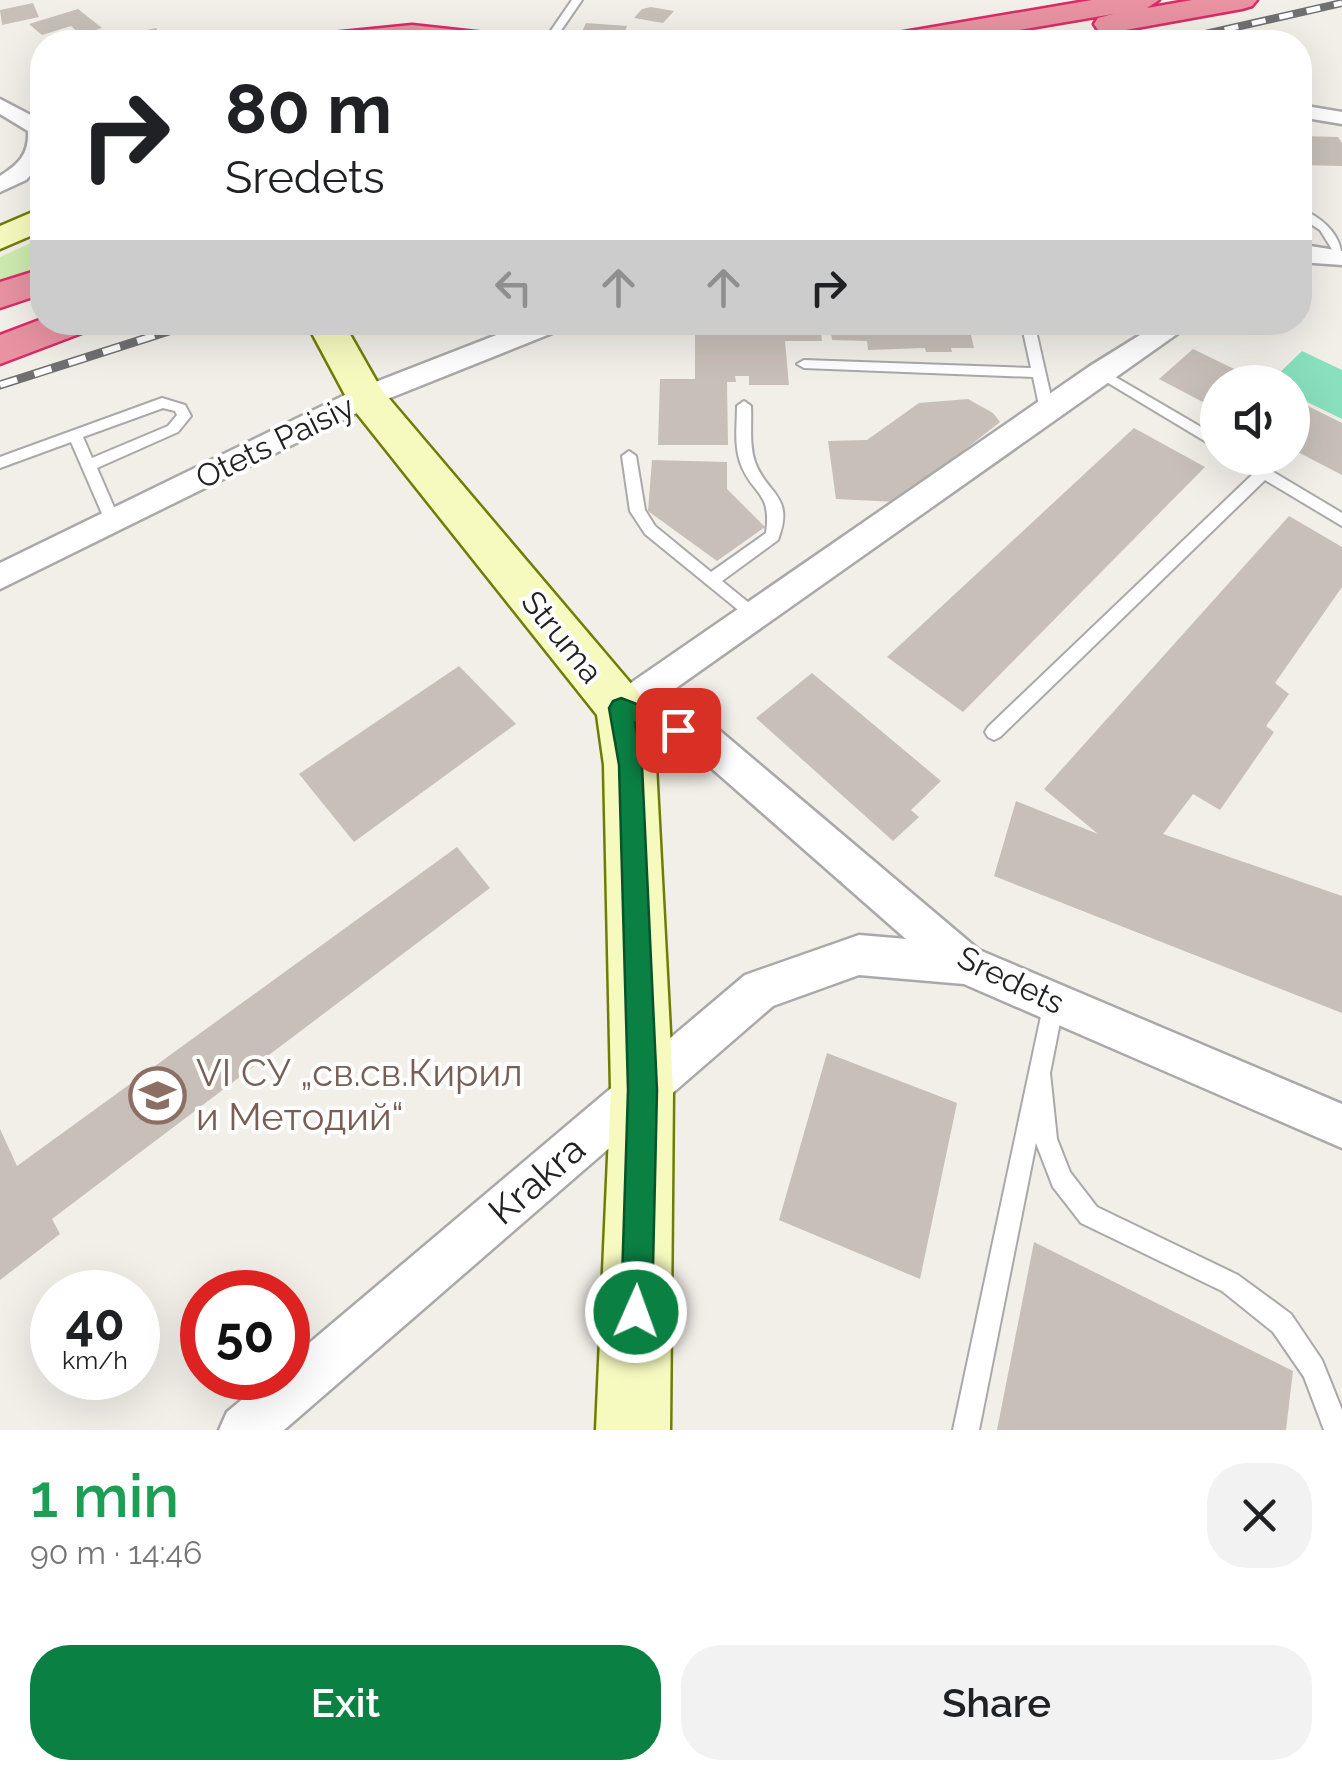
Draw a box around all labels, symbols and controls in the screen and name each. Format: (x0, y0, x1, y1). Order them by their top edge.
text: 80 m (225, 67, 392, 149)
icon: right (60, 70, 190, 200)
text: Sredets (225, 151, 385, 204)
icon: left (486, 260, 541, 315)
icon: ahead (591, 260, 646, 315)
icon: ahead (696, 260, 751, 315)
icon: right (801, 260, 856, 315)
map controls (1200, 365, 1310, 475)
button: sound (1200, 365, 1310, 475)
street label: Otets Paisiy (190, 387, 360, 496)
street label: Struma (514, 583, 610, 690)
pin (636, 688, 721, 773)
icon: arrive (651, 703, 706, 758)
street label: Sredets (952, 938, 1070, 1021)
place label: VI СУ „св.св.Кирил и Методий“ (196, 1050, 523, 1139)
school or university icon: VI СУ „св.св.Кирил и Методий“ (127, 1065, 187, 1125)
street label: Krakra (479, 1126, 594, 1234)
position arrow (584, 1260, 688, 1364)
speed limit sign: 50 (180, 1270, 310, 1400)
text: 40 (65, 1293, 125, 1352)
text: km/h (62, 1345, 128, 1375)
text: 1 min (30, 1461, 179, 1531)
button: close (1207, 1463, 1312, 1568)
text: 90 m · 14:46 (30, 1534, 202, 1571)
button: Exit (30, 1645, 661, 1760)
button: Share (681, 1645, 1312, 1760)

